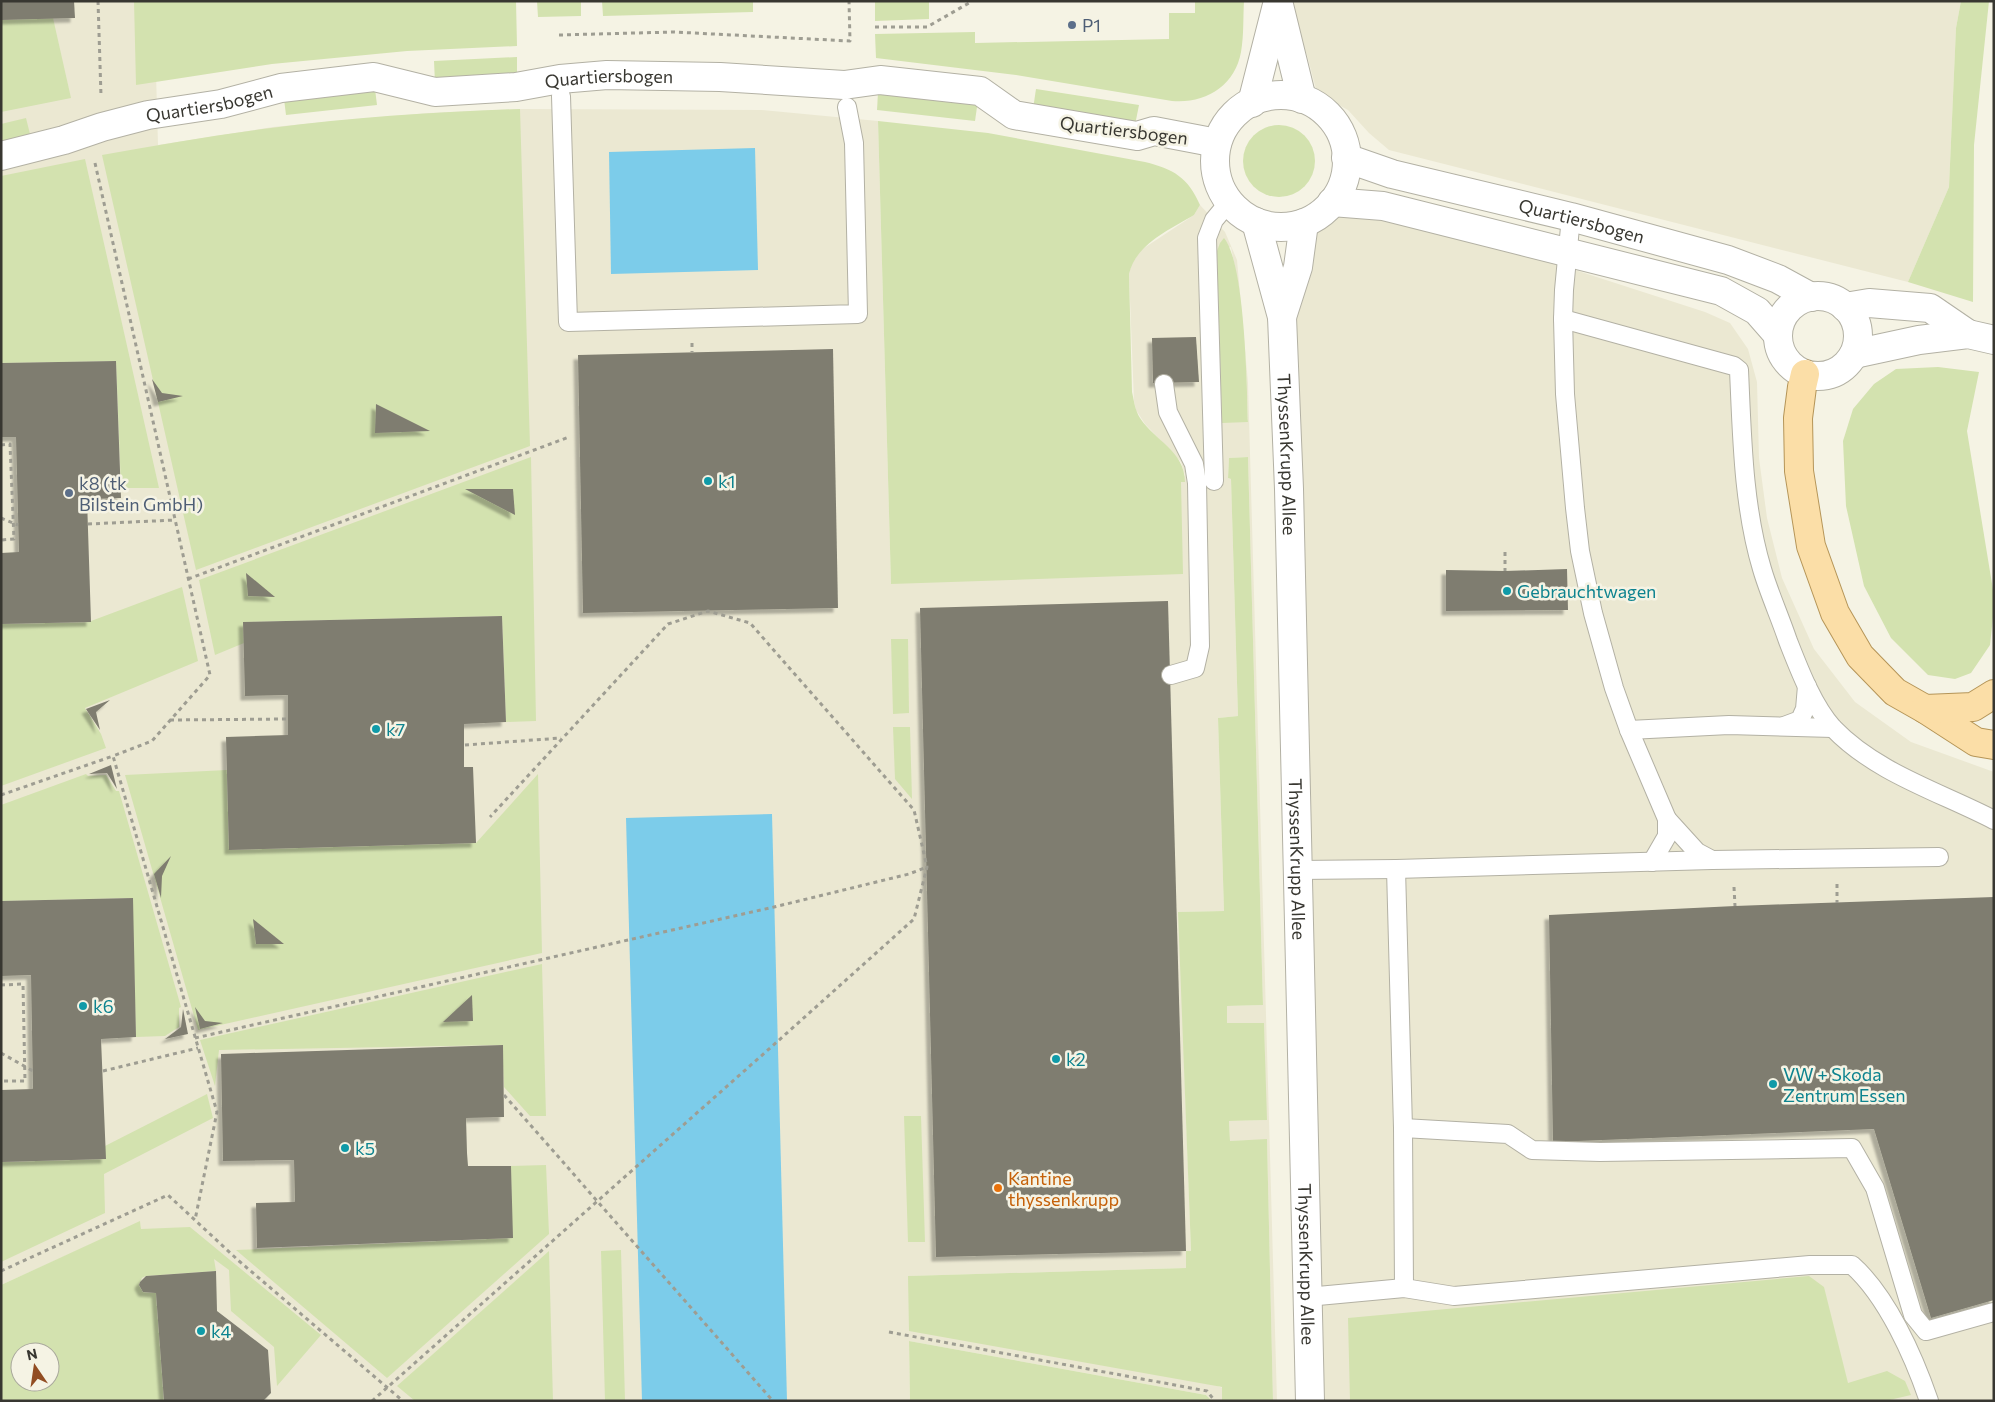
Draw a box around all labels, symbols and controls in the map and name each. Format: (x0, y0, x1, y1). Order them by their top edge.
place label: P1 (1082, 14, 1101, 36)
marker: P1 (1066, 19, 1078, 31)
street label: Quartiersbogen (543, 64, 673, 93)
street label: Quartiersbogen (144, 80, 275, 126)
street label: Quartiersbogen (1059, 111, 1189, 149)
street label: Quartiersbogen (1517, 194, 1647, 248)
street label: ThyssenKrupp Allee (1273, 373, 1301, 535)
place label: k1 (718, 470, 735, 492)
place label: k8 (tk Bilstein GmbH) (79, 472, 203, 515)
marker: k1 (702, 475, 714, 487)
marker: k8 (tk Bilstein GmbH) (63, 487, 75, 499)
place label: Gebrauchtwagen (1517, 580, 1656, 602)
marker: Gebrauchtwagen (1501, 585, 1513, 597)
place label: k7 (386, 718, 405, 740)
marker: k7 (370, 723, 382, 735)
street label: ThyssenKrupp Allee (1285, 778, 1310, 940)
place label: k6 (93, 995, 114, 1017)
marker: k6 (77, 1000, 89, 1012)
place label: k2 (1066, 1048, 1086, 1070)
marker: k2 (1050, 1053, 1062, 1065)
place label: VW + Skoda Zentrum Essen (1783, 1063, 1905, 1106)
marker: VW + Skoda Zentrum Essen (1767, 1078, 1779, 1090)
place label: k5 (355, 1137, 375, 1159)
marker: k5 (339, 1142, 351, 1154)
place label: Kantine thyssenkrupp (1008, 1167, 1119, 1210)
marker: Kantine thyssenkrupp (992, 1182, 1004, 1194)
street label: ThyssenKrupp Allee (1294, 1183, 1320, 1345)
place label: k4 (211, 1320, 232, 1342)
marker: k4 (195, 1325, 207, 1337)
north arrow (10, 1342, 60, 1392)
text: N (25, 1344, 39, 1363)

